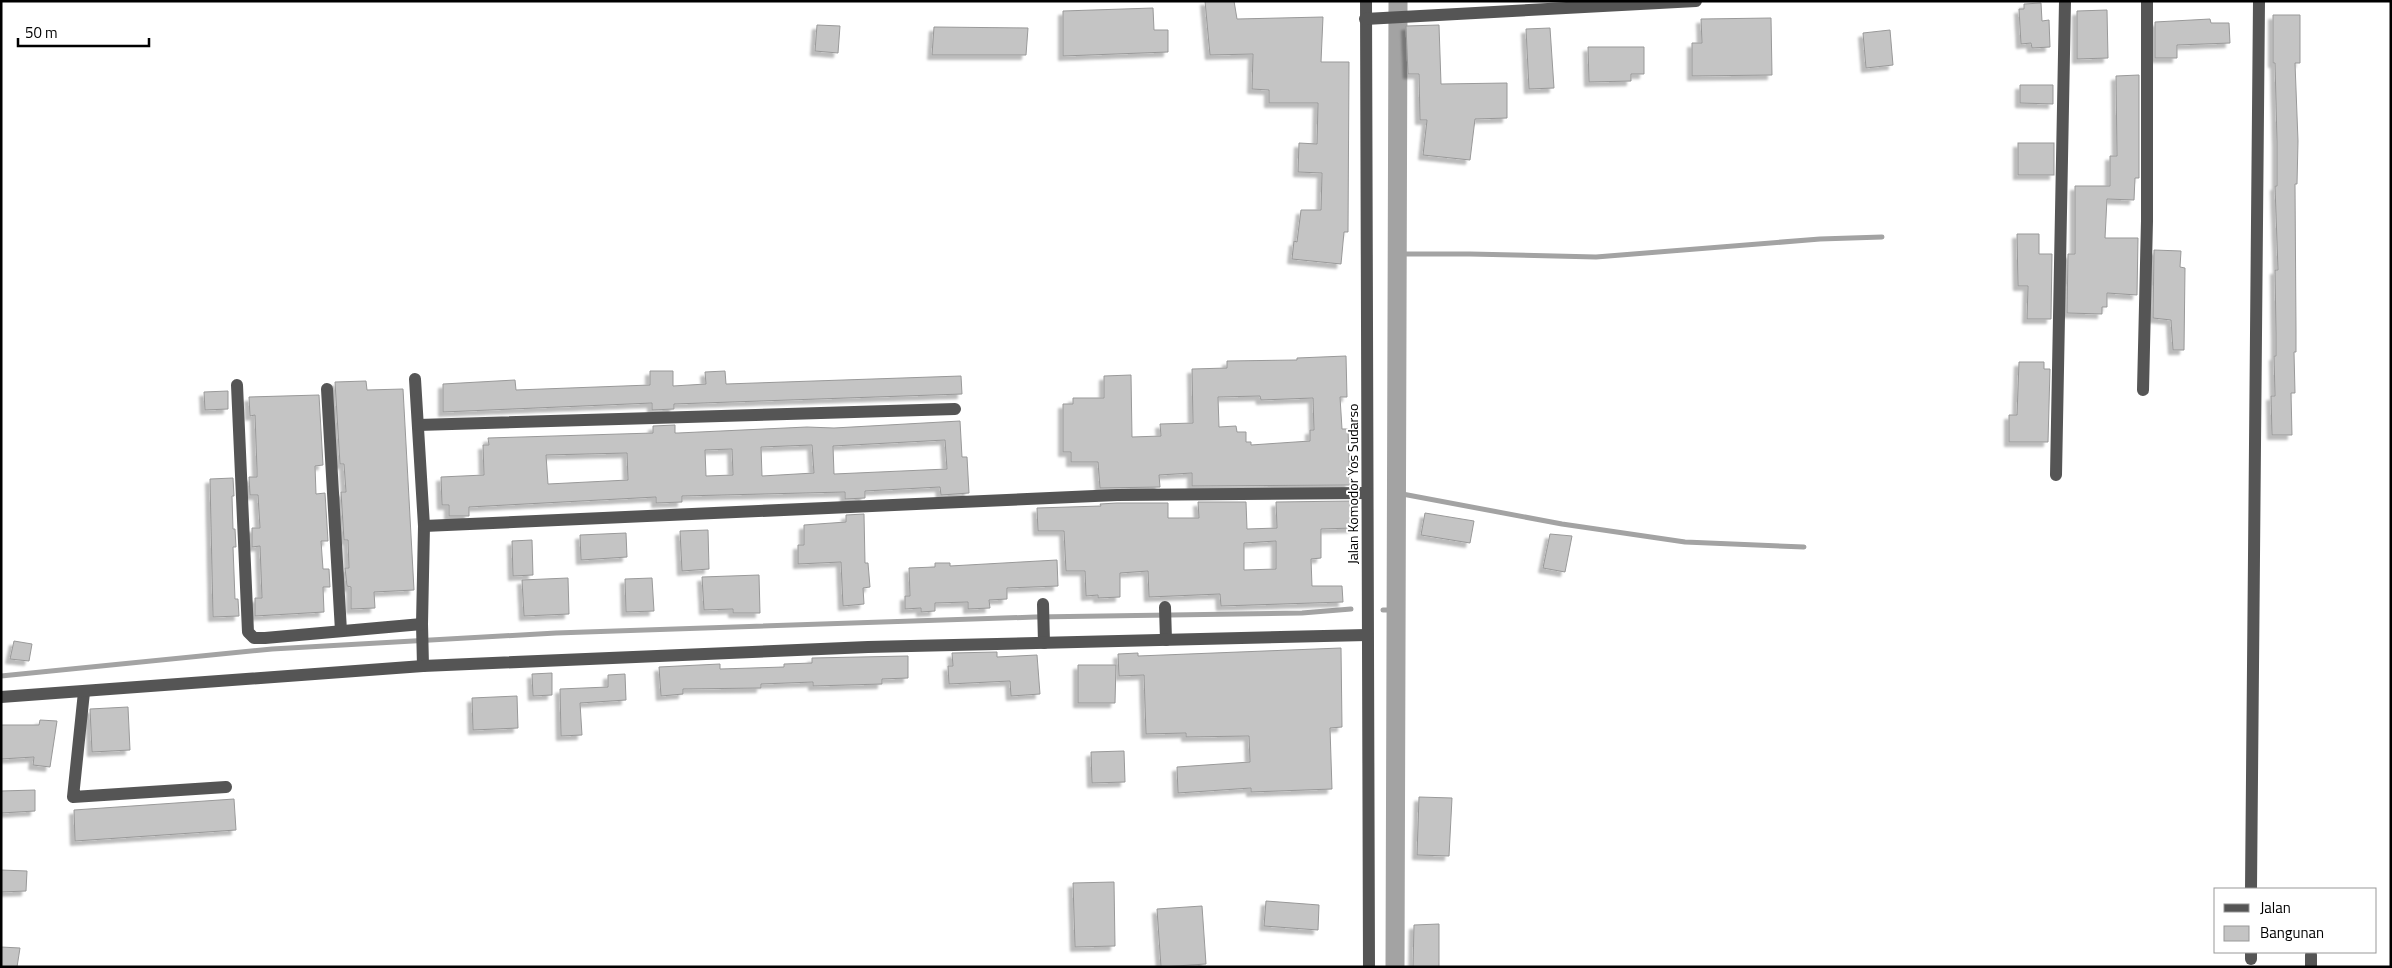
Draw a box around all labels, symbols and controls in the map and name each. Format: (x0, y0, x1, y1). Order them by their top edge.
scale bar (18, 15, 149, 47)
text: 50 m (25, 21, 58, 44)
street label: Jalan Komodor Yos Sudarso (1342, 404, 1363, 564)
legend (2214, 888, 2377, 953)
text: Jalan (2260, 896, 2291, 919)
text: Bangunan (2260, 921, 2324, 944)

